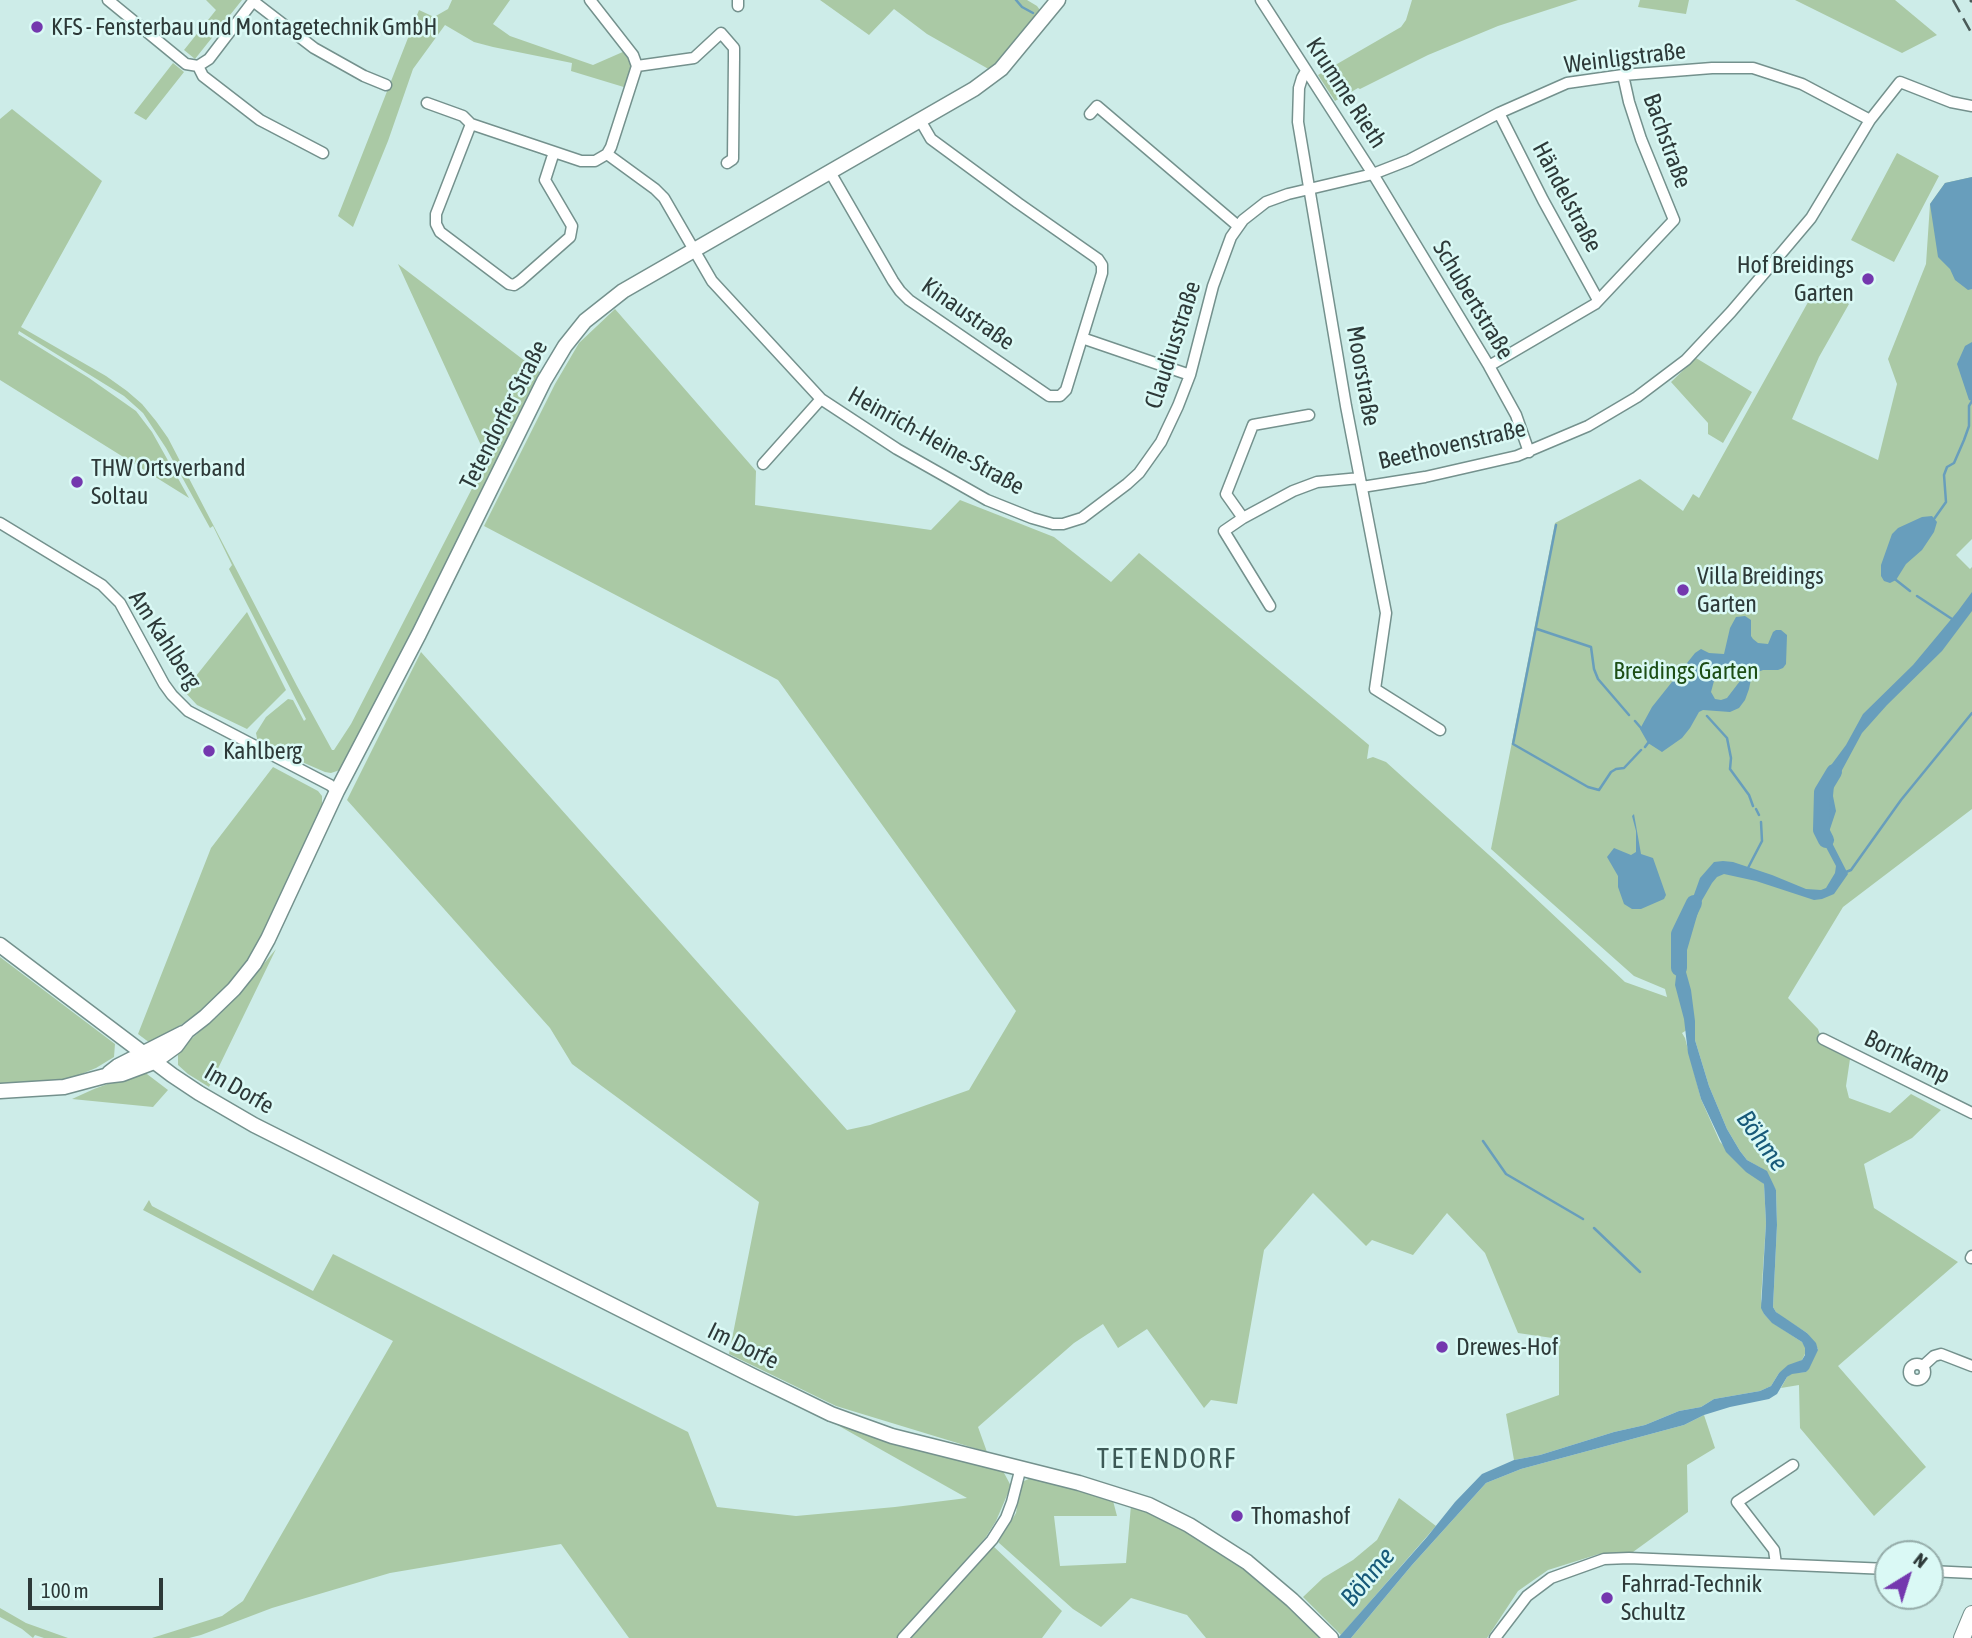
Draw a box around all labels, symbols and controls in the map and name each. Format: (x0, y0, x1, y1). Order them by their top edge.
place label: KFS - Fensterbau und Montagetechnik GmbH (51, 13, 437, 41)
marker: KFS - Fensterbau und Montagetechnik GmbH (29, 19, 45, 35)
street label: Krumme Rieth (1300, 32, 1392, 154)
street label: Weinligstraße (1563, 36, 1687, 80)
street label: Bachstraße (1637, 90, 1697, 192)
street label: Händelstraße (1526, 137, 1608, 257)
street label: Schubertstraße (1426, 235, 1520, 365)
place label: Hof Breidings Garten (1737, 251, 1854, 307)
marker: Hof Breidings Garten (1860, 271, 1876, 287)
street label: Kinaustraße (916, 272, 1020, 356)
street label: Claudiusstraße (1139, 278, 1207, 412)
street label: Moorstraße (1340, 324, 1386, 428)
street label: Tetendorfer Straße (454, 336, 554, 494)
street label: Heinrich-Heine-Straße (843, 381, 1029, 501)
street label: Beethovenstraße (1376, 414, 1528, 476)
place label: THW Ortsverband Soltau (91, 454, 246, 510)
marker: THW Ortsverband Soltau (69, 474, 85, 490)
place label: Villa Breidings Garten (1697, 562, 1824, 618)
marker: Villa Breidings Garten (1675, 582, 1691, 598)
street label: Am Kahlberg (122, 585, 208, 695)
park label: Breidings Garten (1613, 657, 1759, 685)
place label: Kahlberg (223, 737, 302, 765)
marker: Kahlberg (201, 743, 217, 759)
street label: Bornkamp (1859, 1024, 1955, 1090)
street label: Im Dorfe (199, 1058, 279, 1120)
water label: Böhme (1729, 1104, 1795, 1178)
street label: Im Dorfe (703, 1316, 783, 1376)
place label: Drewes-Hof (1456, 1333, 1558, 1361)
marker: Drewes-Hof (1434, 1339, 1450, 1355)
district label: TETENDORF (1098, 1442, 1236, 1476)
place label: Thomashof (1251, 1502, 1350, 1530)
marker: Thomashof (1229, 1508, 1245, 1524)
north arrow (1874, 1540, 1944, 1610)
water label: Böhme (1334, 1541, 1402, 1613)
text: N (1910, 1548, 1932, 1572)
scale bar (32, 1564, 166, 1608)
place label: Fahrrad-Technik Schultz (1621, 1570, 1762, 1626)
text: 100 m (41, 1578, 89, 1602)
marker: Fahrrad-Technik Schultz (1599, 1590, 1615, 1606)

